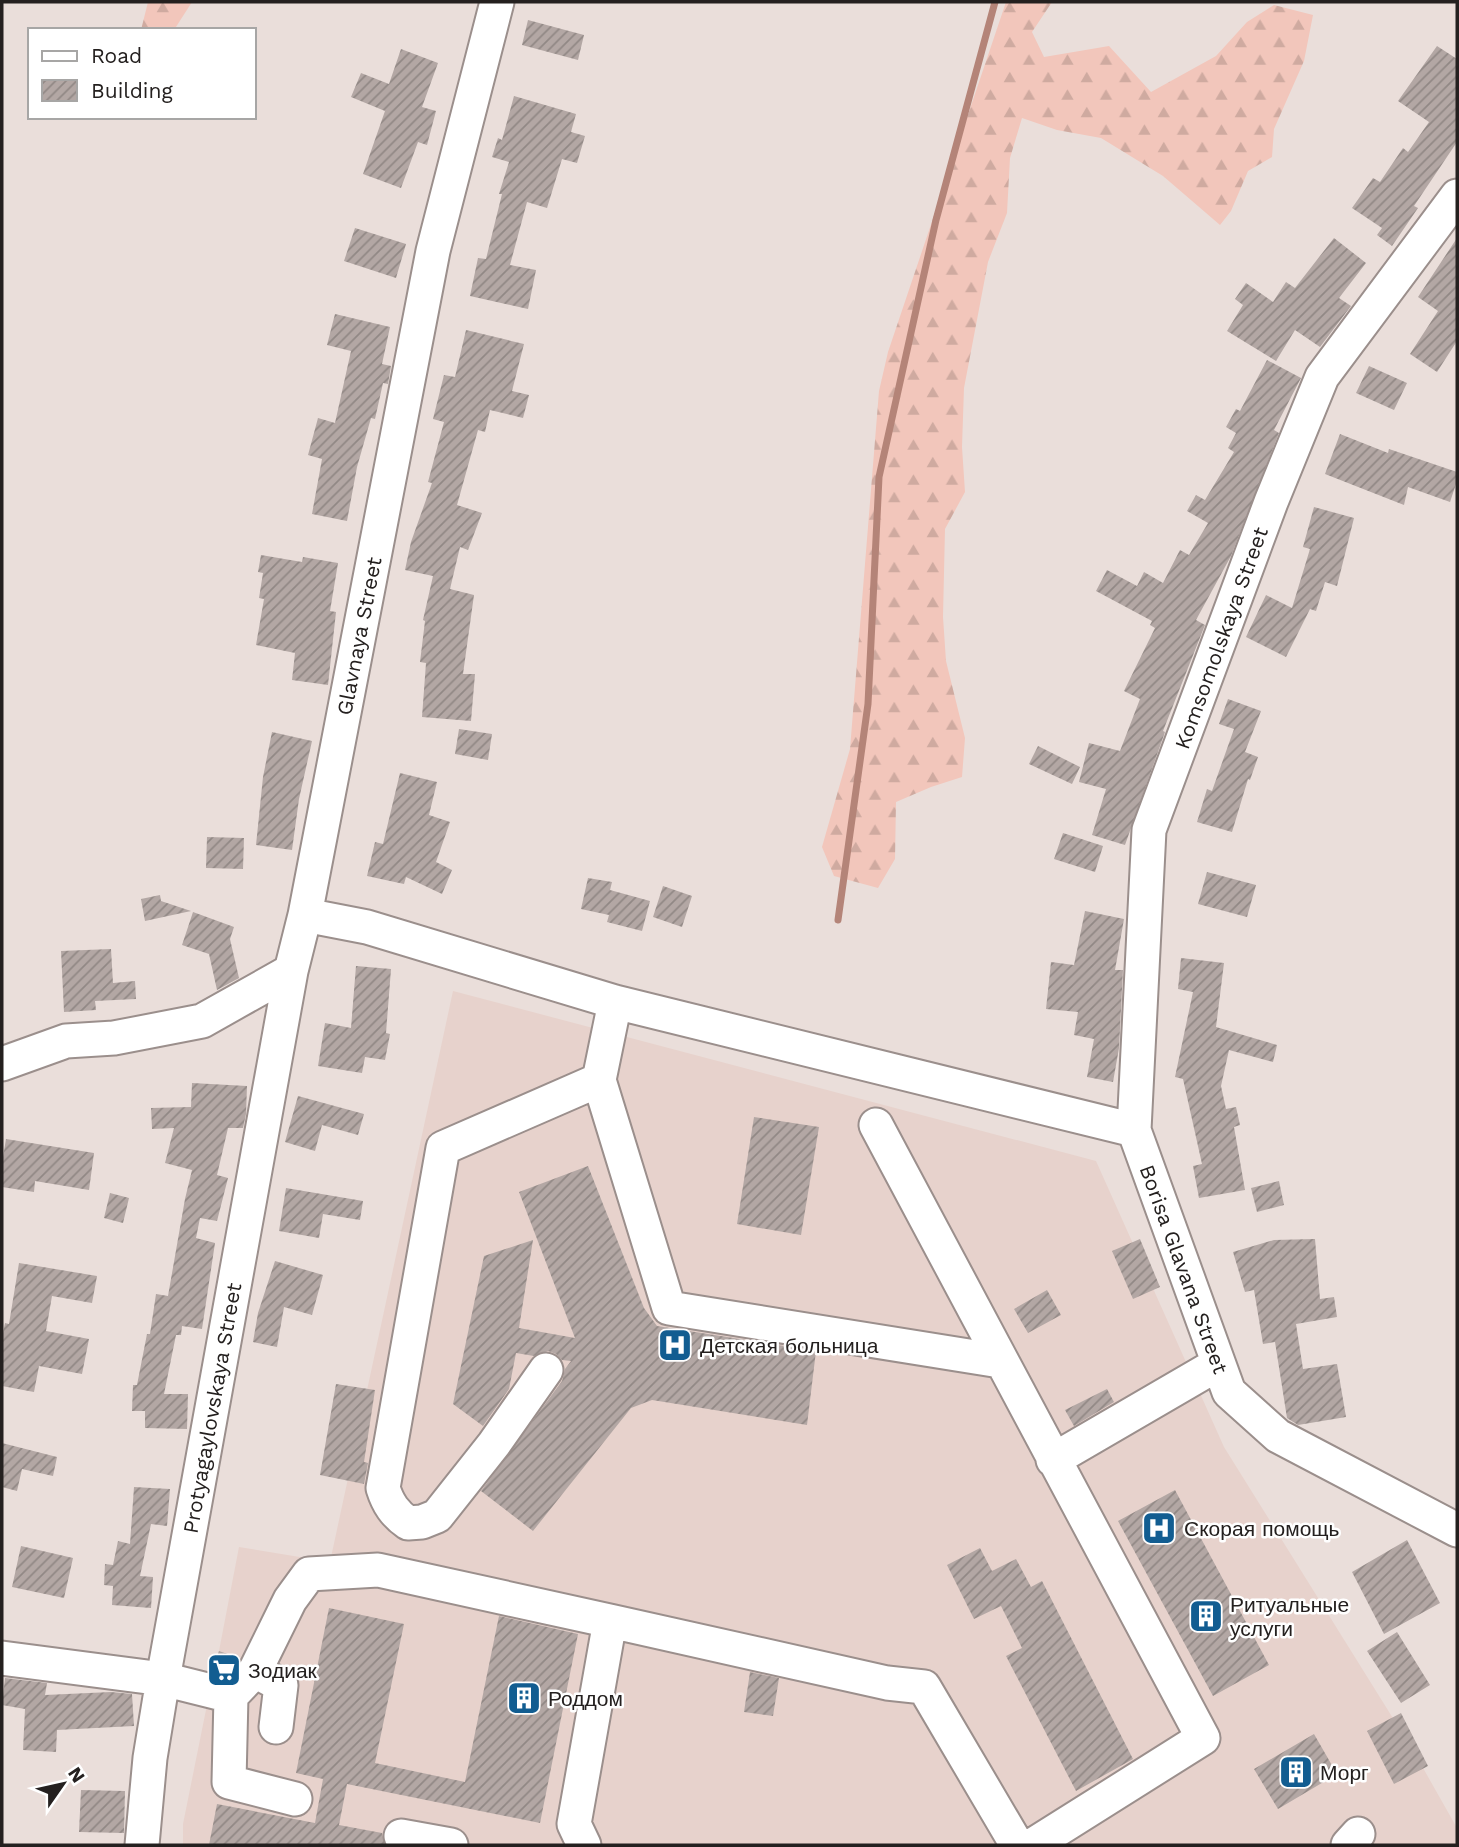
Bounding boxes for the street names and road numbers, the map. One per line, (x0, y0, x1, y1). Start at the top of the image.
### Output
street label: Komsomolskaya Street (1169, 523, 1273, 752)
street label: Glavnaya Street (331, 555, 387, 717)
street label: Borisa Glavana Street (1135, 1161, 1234, 1377)
street label: Protyagaylovskaya Street (178, 1281, 246, 1535)

